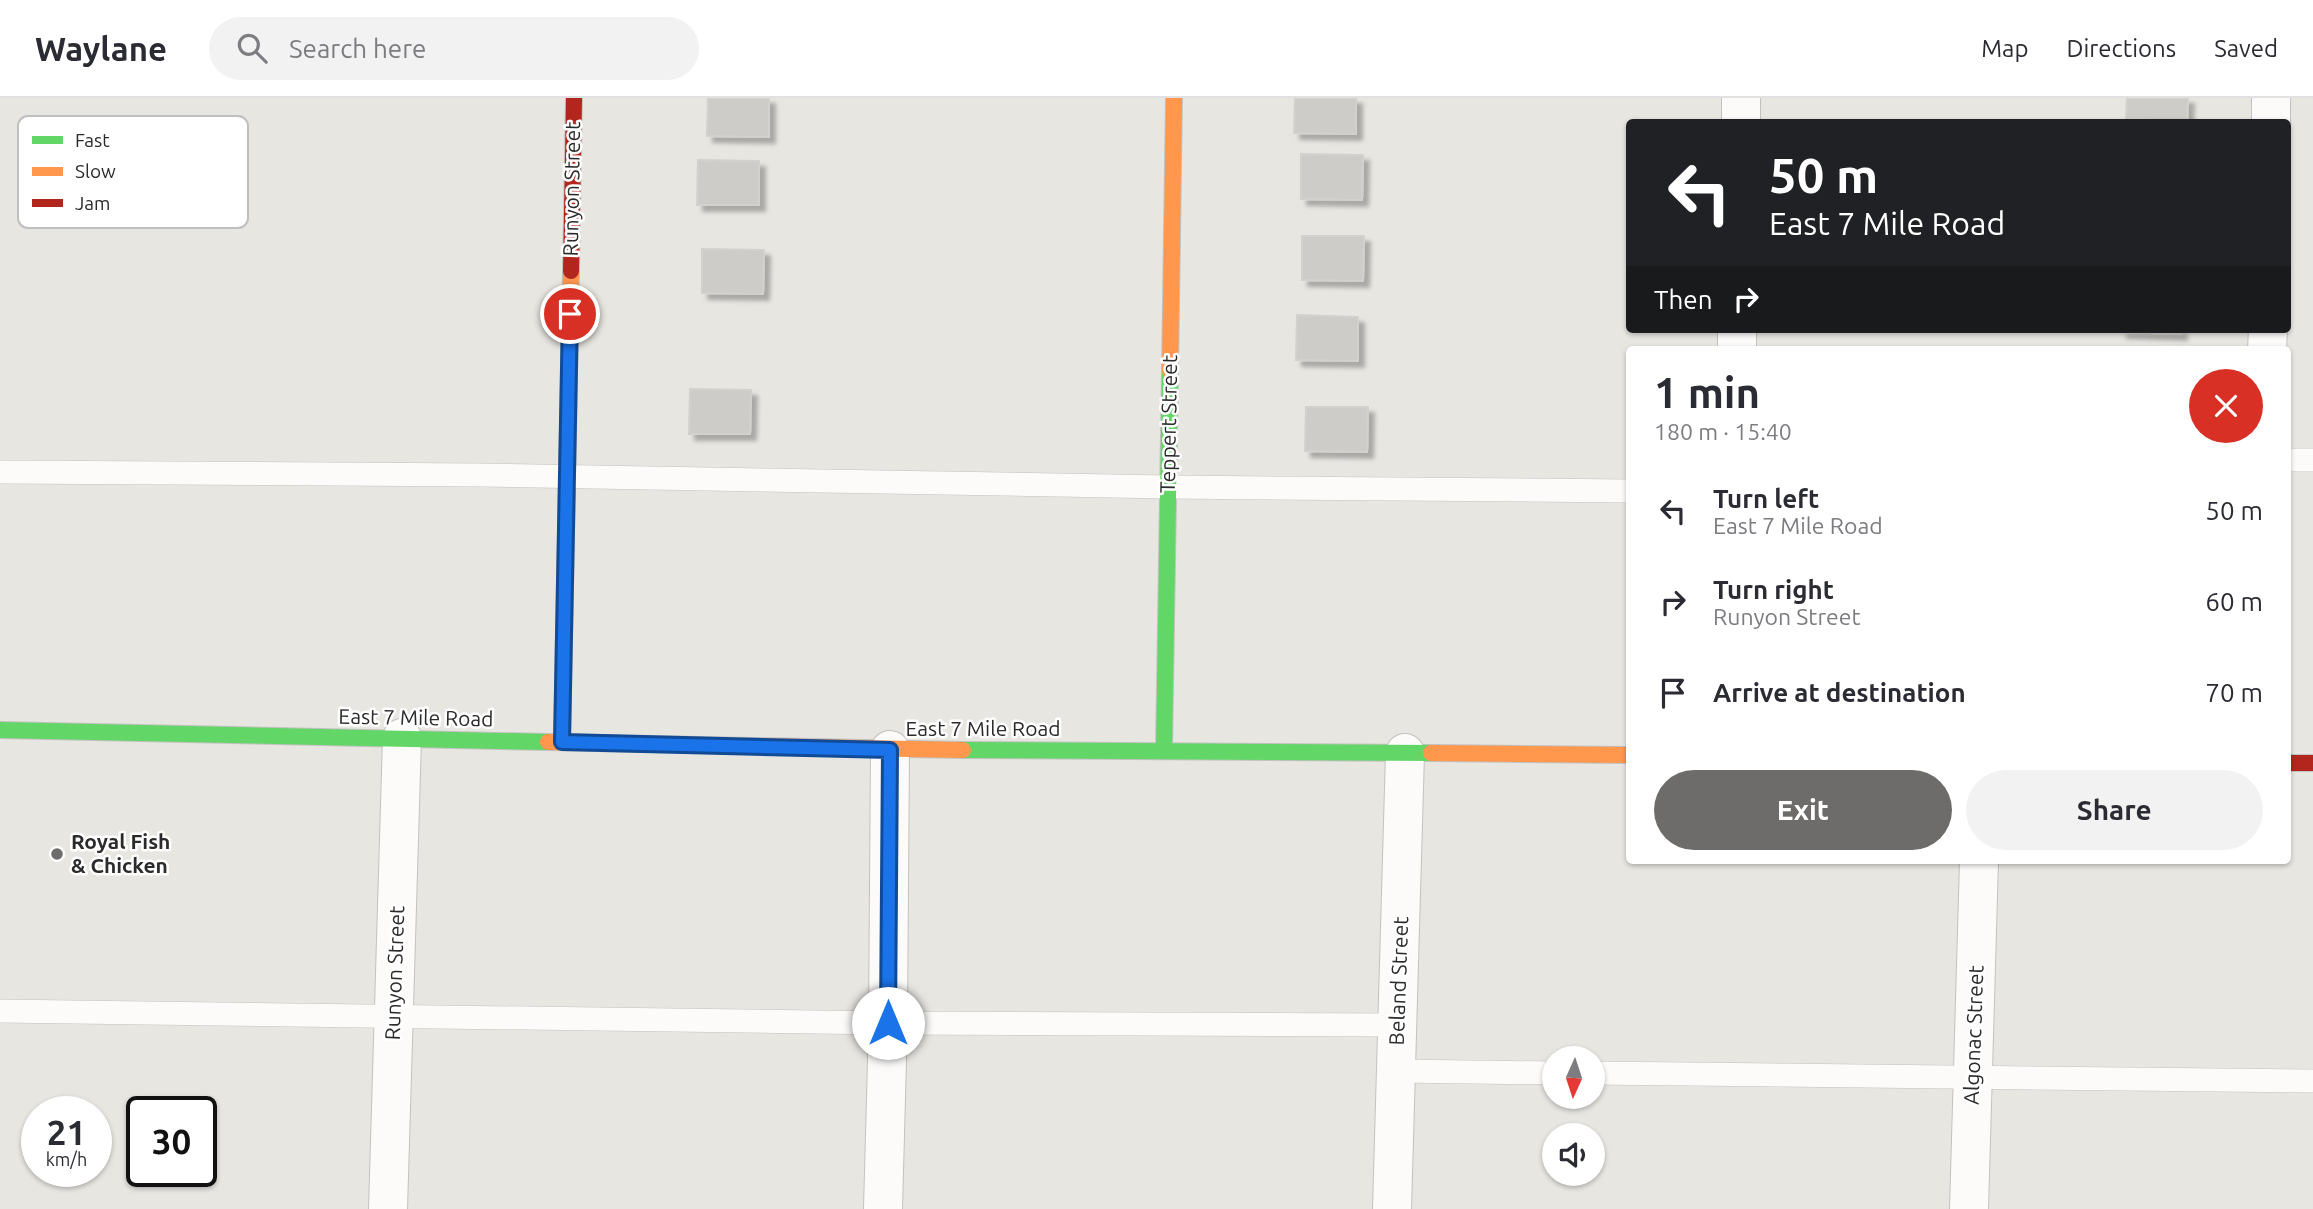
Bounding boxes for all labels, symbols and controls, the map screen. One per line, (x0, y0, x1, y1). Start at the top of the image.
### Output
search box (209, 17, 699, 80)
icon: search (233, 29, 271, 67)
text: Waylane (35, 30, 167, 67)
text: Search here (289, 34, 426, 63)
text: Map (1981, 35, 2028, 62)
text: Directions (2066, 35, 2176, 62)
text: Saved (2214, 35, 2278, 62)
legend (18, 116, 248, 228)
street label: Runyon Street (558, 121, 584, 257)
text: Fast (75, 129, 110, 151)
icon: left (1654, 147, 1745, 238)
text: 50 m (1769, 147, 1878, 202)
text: Slow (75, 160, 116, 182)
text: Jam (75, 192, 111, 214)
text: East 7 Mile Road (1769, 205, 2005, 241)
icon: right (1727, 280, 1765, 318)
pin (540, 284, 600, 344)
text: Then (1654, 285, 1713, 314)
icon: arrive (551, 295, 589, 333)
street label: Teppert Street (1155, 355, 1181, 493)
text: 1 min (1654, 369, 1760, 416)
button: close (2189, 369, 2263, 443)
text: 180 m · 15:40 (1654, 419, 1792, 444)
text: Turn left (1713, 484, 1819, 513)
icon: left (1654, 492, 1692, 530)
text: 50 m (2205, 496, 2263, 525)
text: East 7 Mile Road (1713, 513, 1883, 538)
text: Turn right (1713, 575, 1834, 604)
icon: right (1654, 583, 1692, 621)
text: 60 m (2205, 587, 2263, 616)
text: Runyon Street (1713, 604, 1861, 629)
icon: arrive (1654, 674, 1692, 712)
text: Arrive at destination (1713, 678, 1966, 707)
text: 70 m (2205, 678, 2263, 707)
street label: East 7 Mile Road (338, 704, 494, 730)
street label: East 7 Mile Road (905, 716, 1061, 740)
button: Exit (1654, 770, 1952, 850)
button: Share (1966, 770, 2263, 850)
place label: Royal Fish & Chicken (71, 829, 170, 877)
marker: Royal Fish & Chicken (49, 846, 65, 862)
street label: Runyon Street (380, 905, 408, 1041)
street label: Beland Street (1384, 916, 1412, 1046)
street label: Algonac Street (1959, 965, 1987, 1105)
position arrow (851, 986, 925, 1060)
north arrow (1542, 1046, 1605, 1110)
map controls (1542, 1046, 1605, 1186)
speed limit sign: 30 (126, 1096, 217, 1187)
text: 21 (47, 1112, 86, 1152)
button: sound (1542, 1123, 1605, 1186)
text: km/h (46, 1149, 87, 1169)

